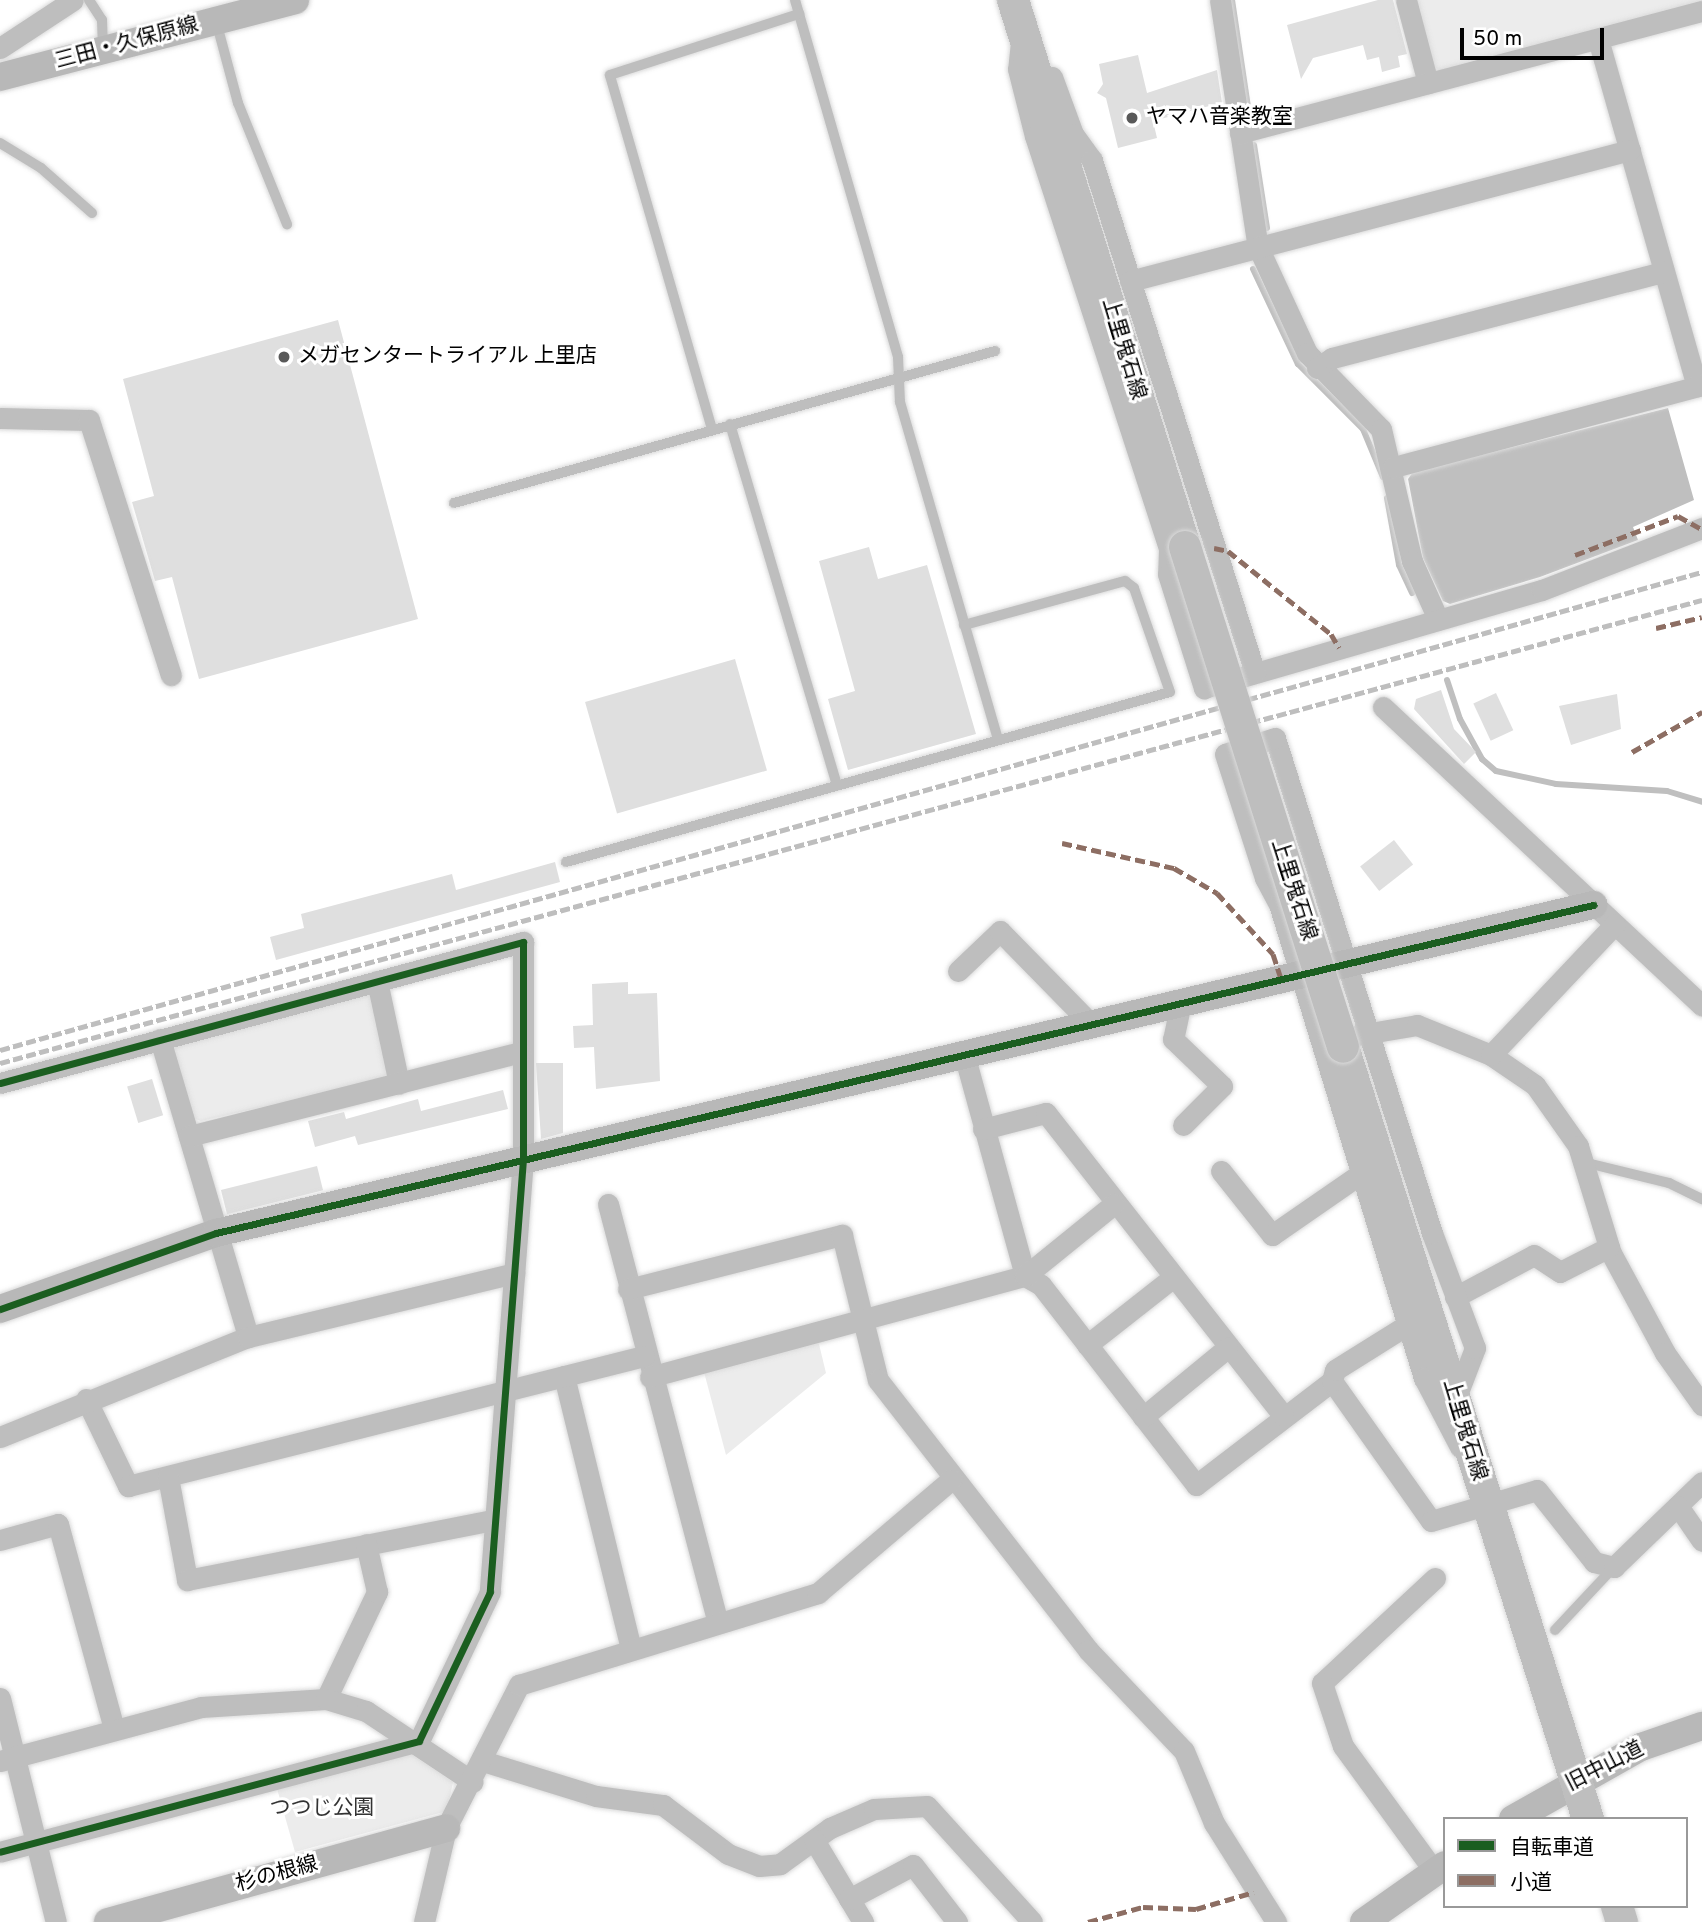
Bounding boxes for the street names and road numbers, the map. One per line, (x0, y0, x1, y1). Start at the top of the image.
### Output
street label: 三田・久保原線 (53, 13, 201, 75)
street label: 上里鬼石線 (1096, 295, 1150, 403)
street label: 上里鬼石線 (1265, 836, 1321, 944)
street label: 上里鬼石線 (1437, 1376, 1491, 1484)
street label: 旧中山道 (1562, 1737, 1648, 1797)
street label: 杉の根線 (233, 1852, 321, 1898)

